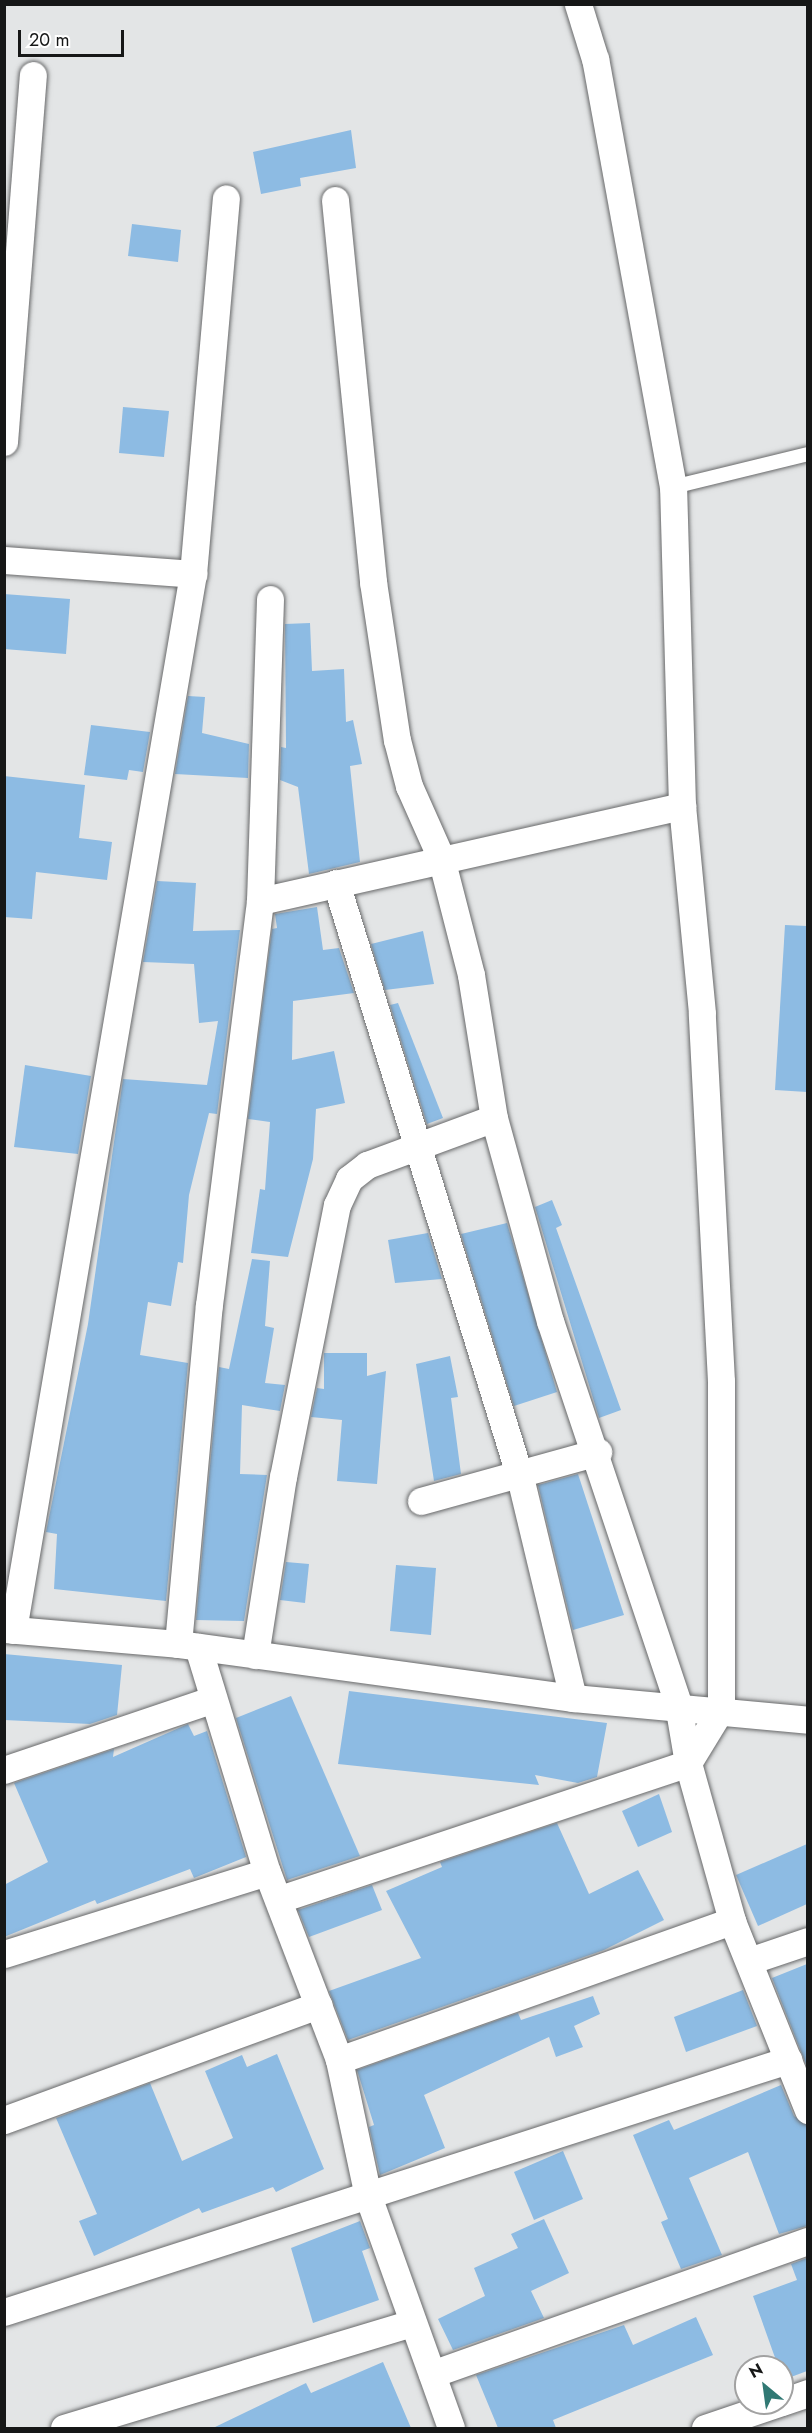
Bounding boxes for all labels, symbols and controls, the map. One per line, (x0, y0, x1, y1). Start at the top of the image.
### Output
scale bar (21, 18, 128, 56)
text: 20 m (29, 27, 69, 53)
north arrow (734, 2355, 794, 2415)
text: N (745, 2357, 767, 2384)

